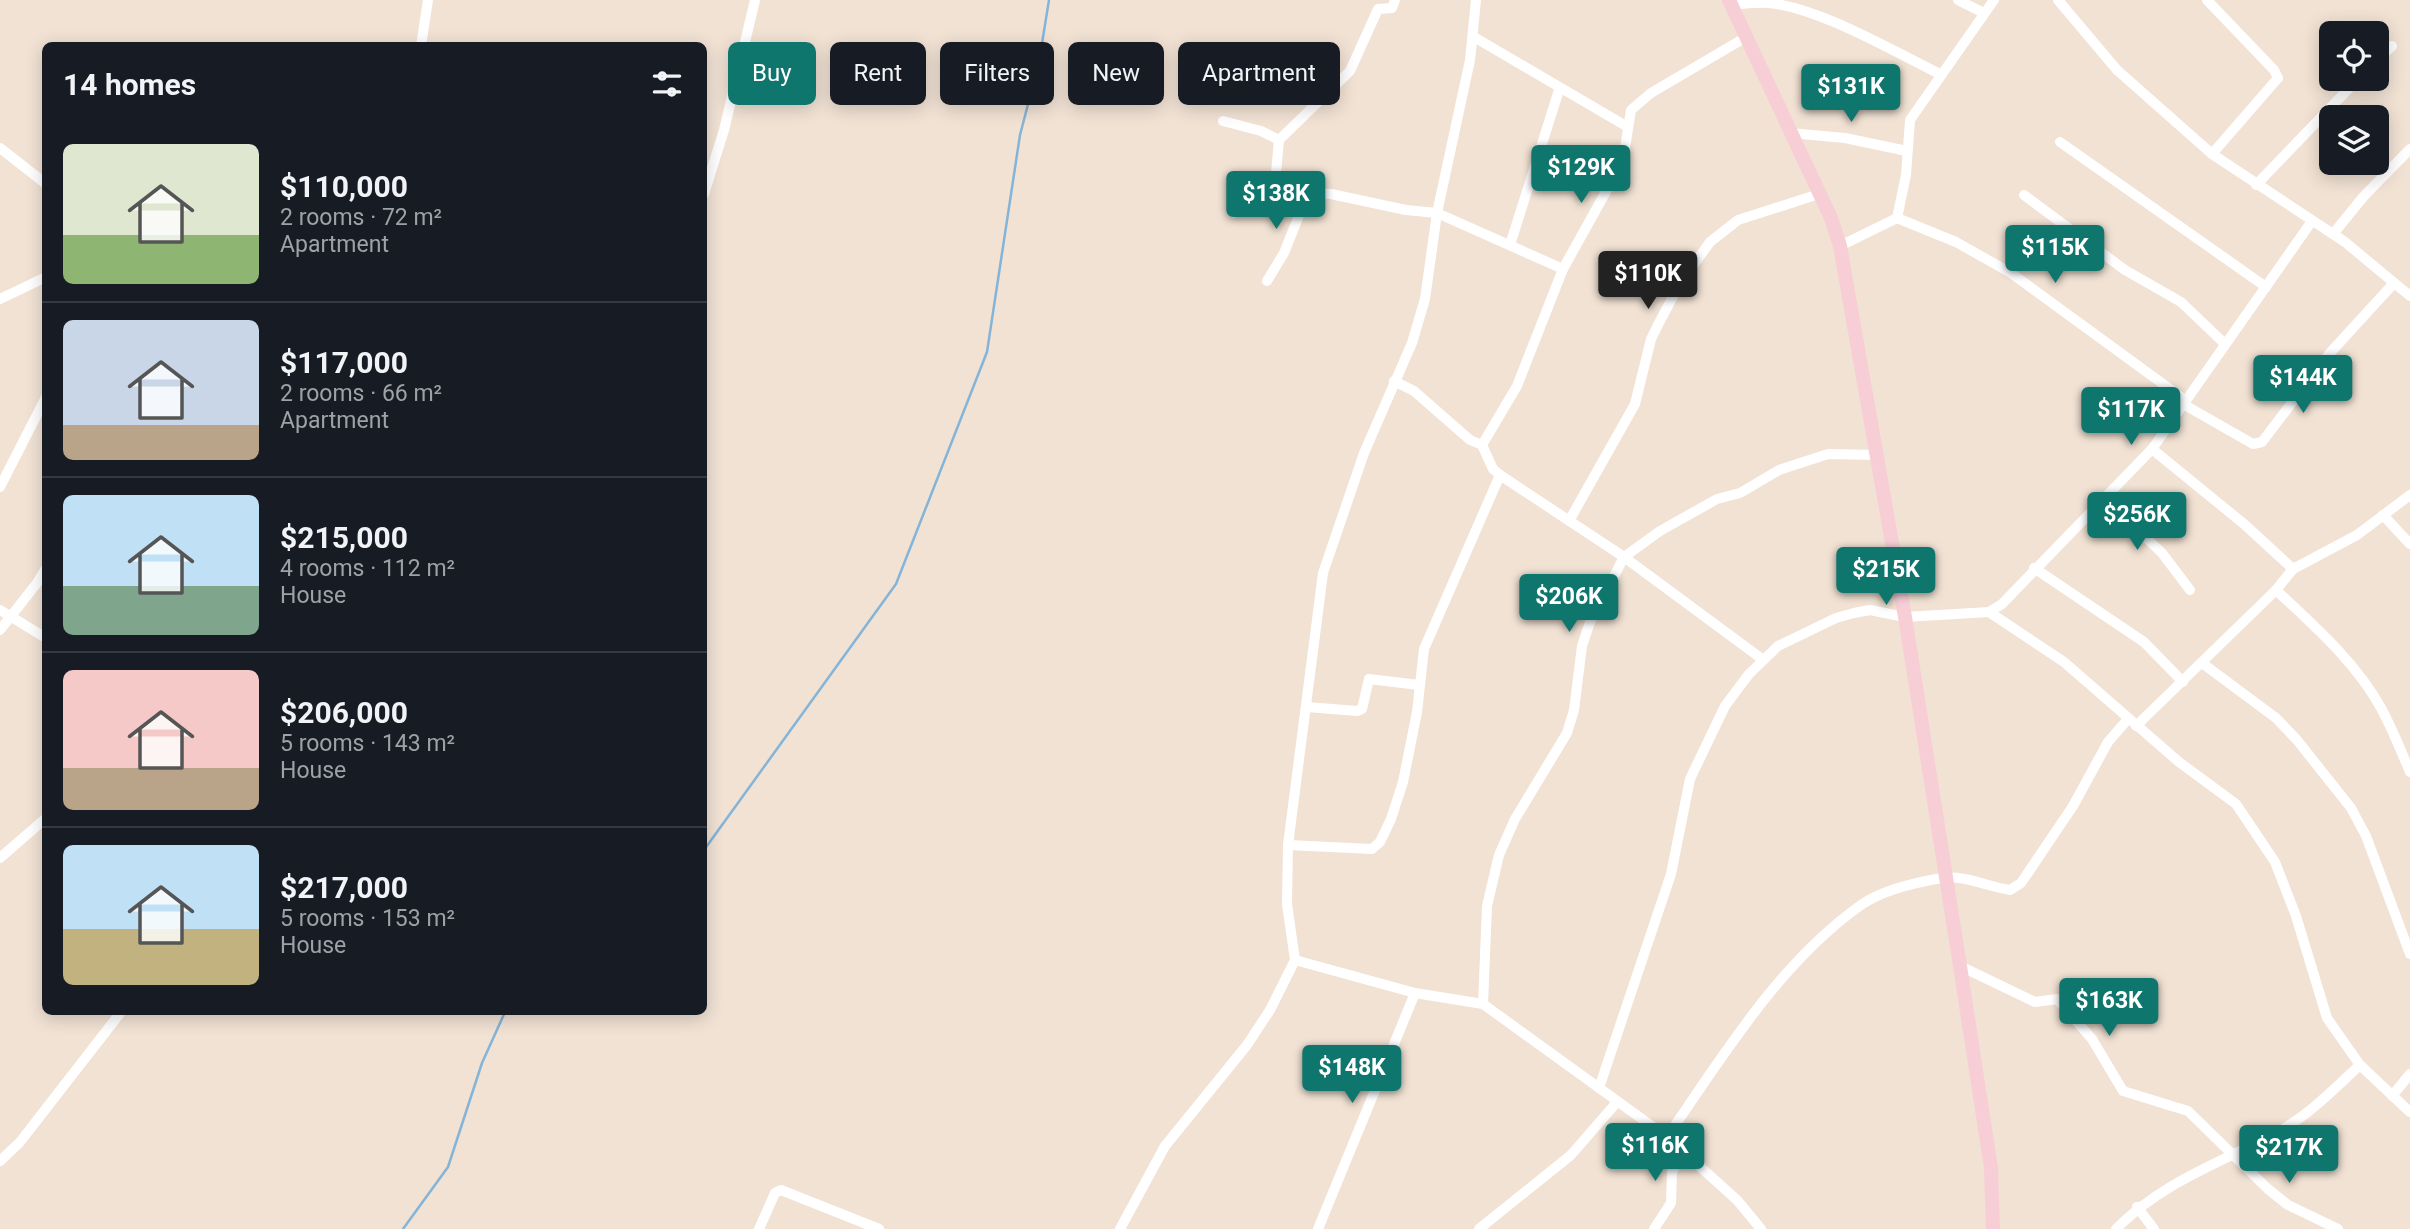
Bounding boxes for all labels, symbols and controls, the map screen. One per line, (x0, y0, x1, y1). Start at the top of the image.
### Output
map controls (2319, 21, 2389, 175)
button: locate (2319, 21, 2389, 91)
chip: Buy (728, 42, 816, 105)
chip: Rent (830, 42, 926, 105)
chip: Filters (940, 42, 1054, 105)
chip: New (1068, 42, 1164, 105)
chip: Apartment (1178, 42, 1340, 105)
pin: $131K (1802, 64, 1900, 124)
icon: filters (648, 65, 686, 103)
text: 14 homes (63, 67, 196, 102)
text: $131K (1817, 73, 1885, 100)
button: layers (2319, 105, 2389, 175)
pin: $129K (1532, 146, 1630, 205)
text: $129K (1547, 154, 1615, 181)
text: $110,000 (280, 169, 408, 204)
icon: home (119, 172, 203, 256)
pin: $138K (1227, 172, 1325, 231)
text: $138K (1242, 180, 1310, 207)
text: 2 rooms · 72 m² (280, 204, 442, 231)
pin: $115K (2006, 226, 2104, 285)
text: Apartment (280, 231, 389, 258)
text: $115K (2021, 234, 2089, 261)
pin: $110K (1599, 252, 1697, 311)
text: $110K (1614, 260, 1682, 287)
text: $117,000 (280, 345, 408, 380)
icon: home (119, 348, 203, 432)
pin: $144K (2254, 356, 2352, 415)
text: $144K (2269, 364, 2337, 391)
text: 2 rooms · 66 m² (280, 380, 442, 407)
pin: $117K (2082, 388, 2180, 447)
text: $117K (2097, 396, 2165, 423)
text: Apartment (280, 407, 389, 434)
pin: $256K (2088, 492, 2186, 552)
text: $256K (2103, 501, 2171, 528)
text: $215,000 (280, 520, 408, 555)
icon: home (119, 523, 203, 607)
pin: $215K (1837, 548, 1935, 607)
text: 4 rooms · 112 m² (280, 555, 455, 582)
text: $215K (1852, 556, 1920, 583)
pin: $206K (1520, 574, 1618, 634)
text: House (280, 582, 346, 609)
text: $206K (1535, 583, 1603, 610)
text: $206,000 (280, 695, 408, 730)
icon: home (119, 698, 203, 782)
text: 5 rooms · 143 m² (280, 730, 455, 757)
text: House (280, 757, 346, 784)
text: $217,000 (280, 870, 408, 905)
icon: home (119, 873, 203, 957)
text: 5 rooms · 153 m² (280, 905, 455, 932)
text: House (280, 932, 346, 959)
pin: $163K (2060, 978, 2158, 1038)
text: $163K (2075, 987, 2143, 1014)
pin: $148K (1303, 1046, 1401, 1105)
text: $148K (1318, 1054, 1386, 1081)
pin: $116K (1606, 1124, 1704, 1183)
pin: $217K (2240, 1126, 2338, 1185)
text: $116K (1621, 1132, 1689, 1159)
text: $217K (2255, 1134, 2323, 1161)

